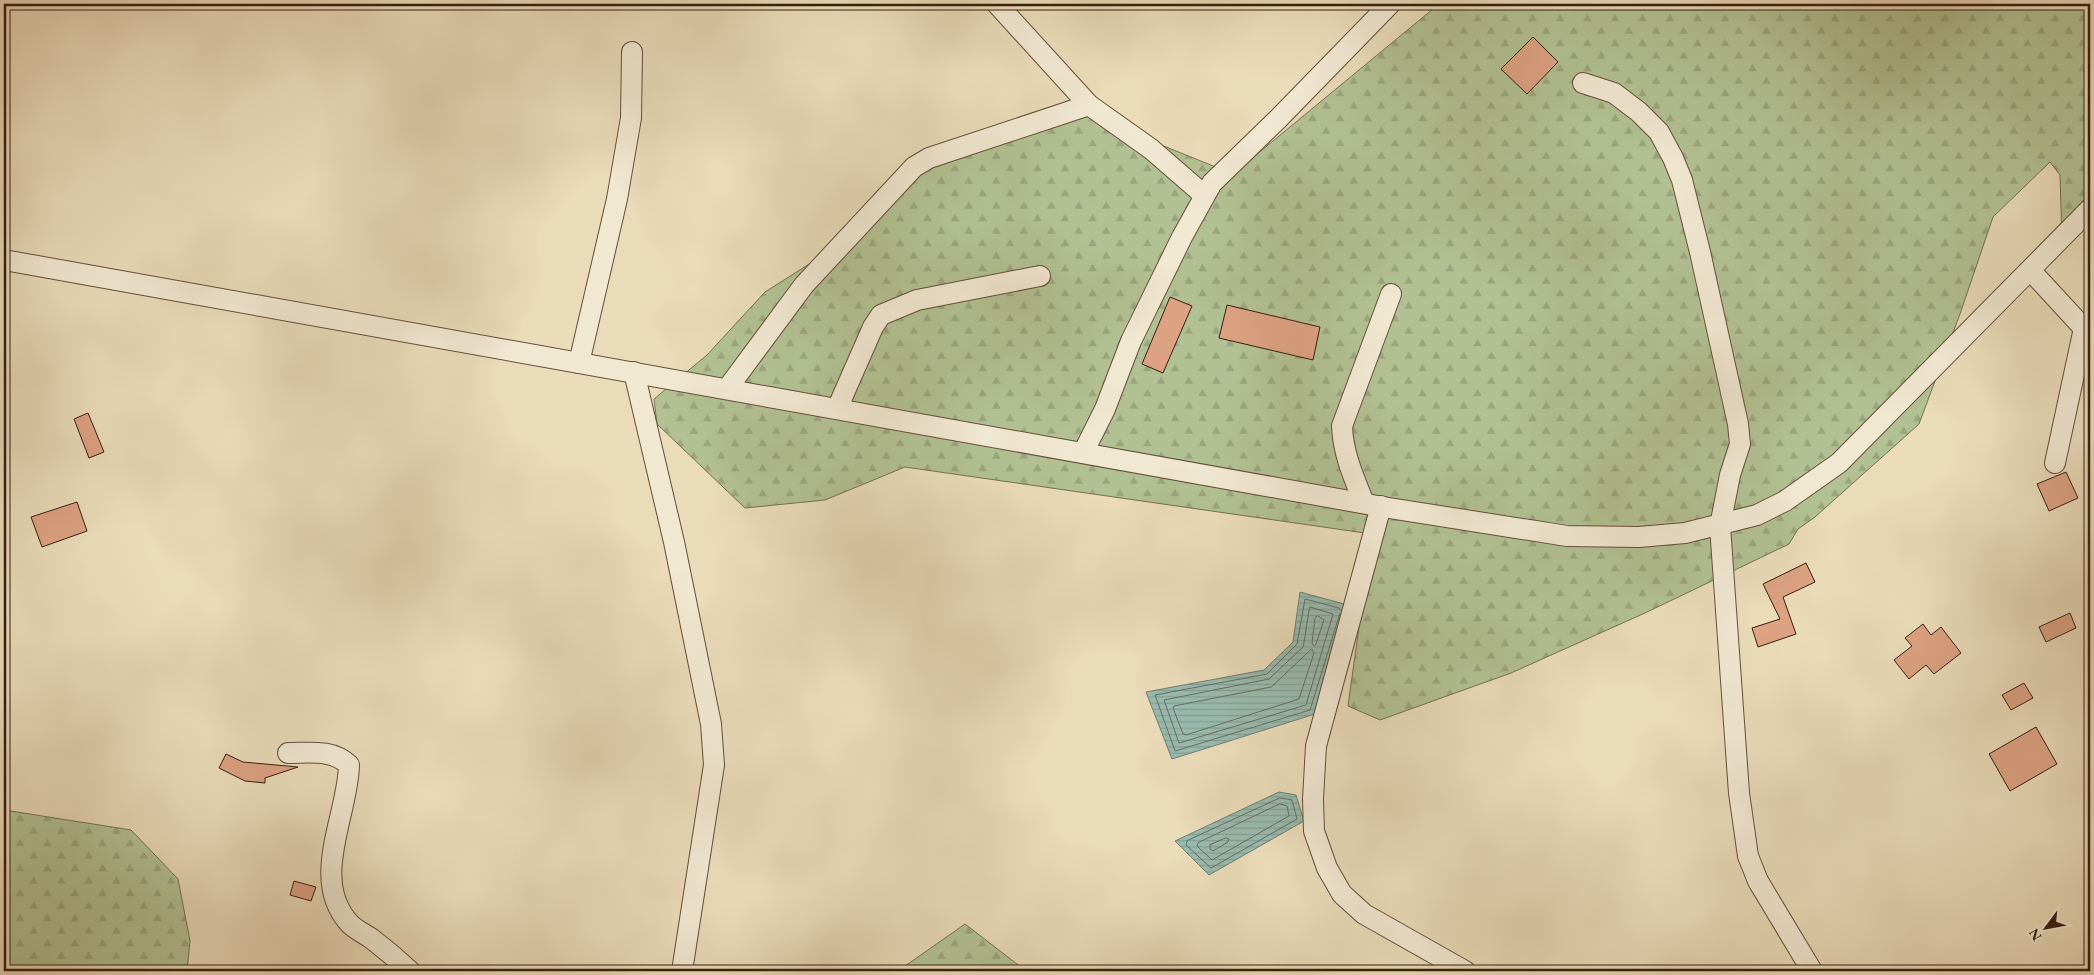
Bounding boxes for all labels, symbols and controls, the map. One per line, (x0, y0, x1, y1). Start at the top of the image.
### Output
north arrow (2022, 902, 2072, 952)
text: N (2024, 925, 2046, 944)

